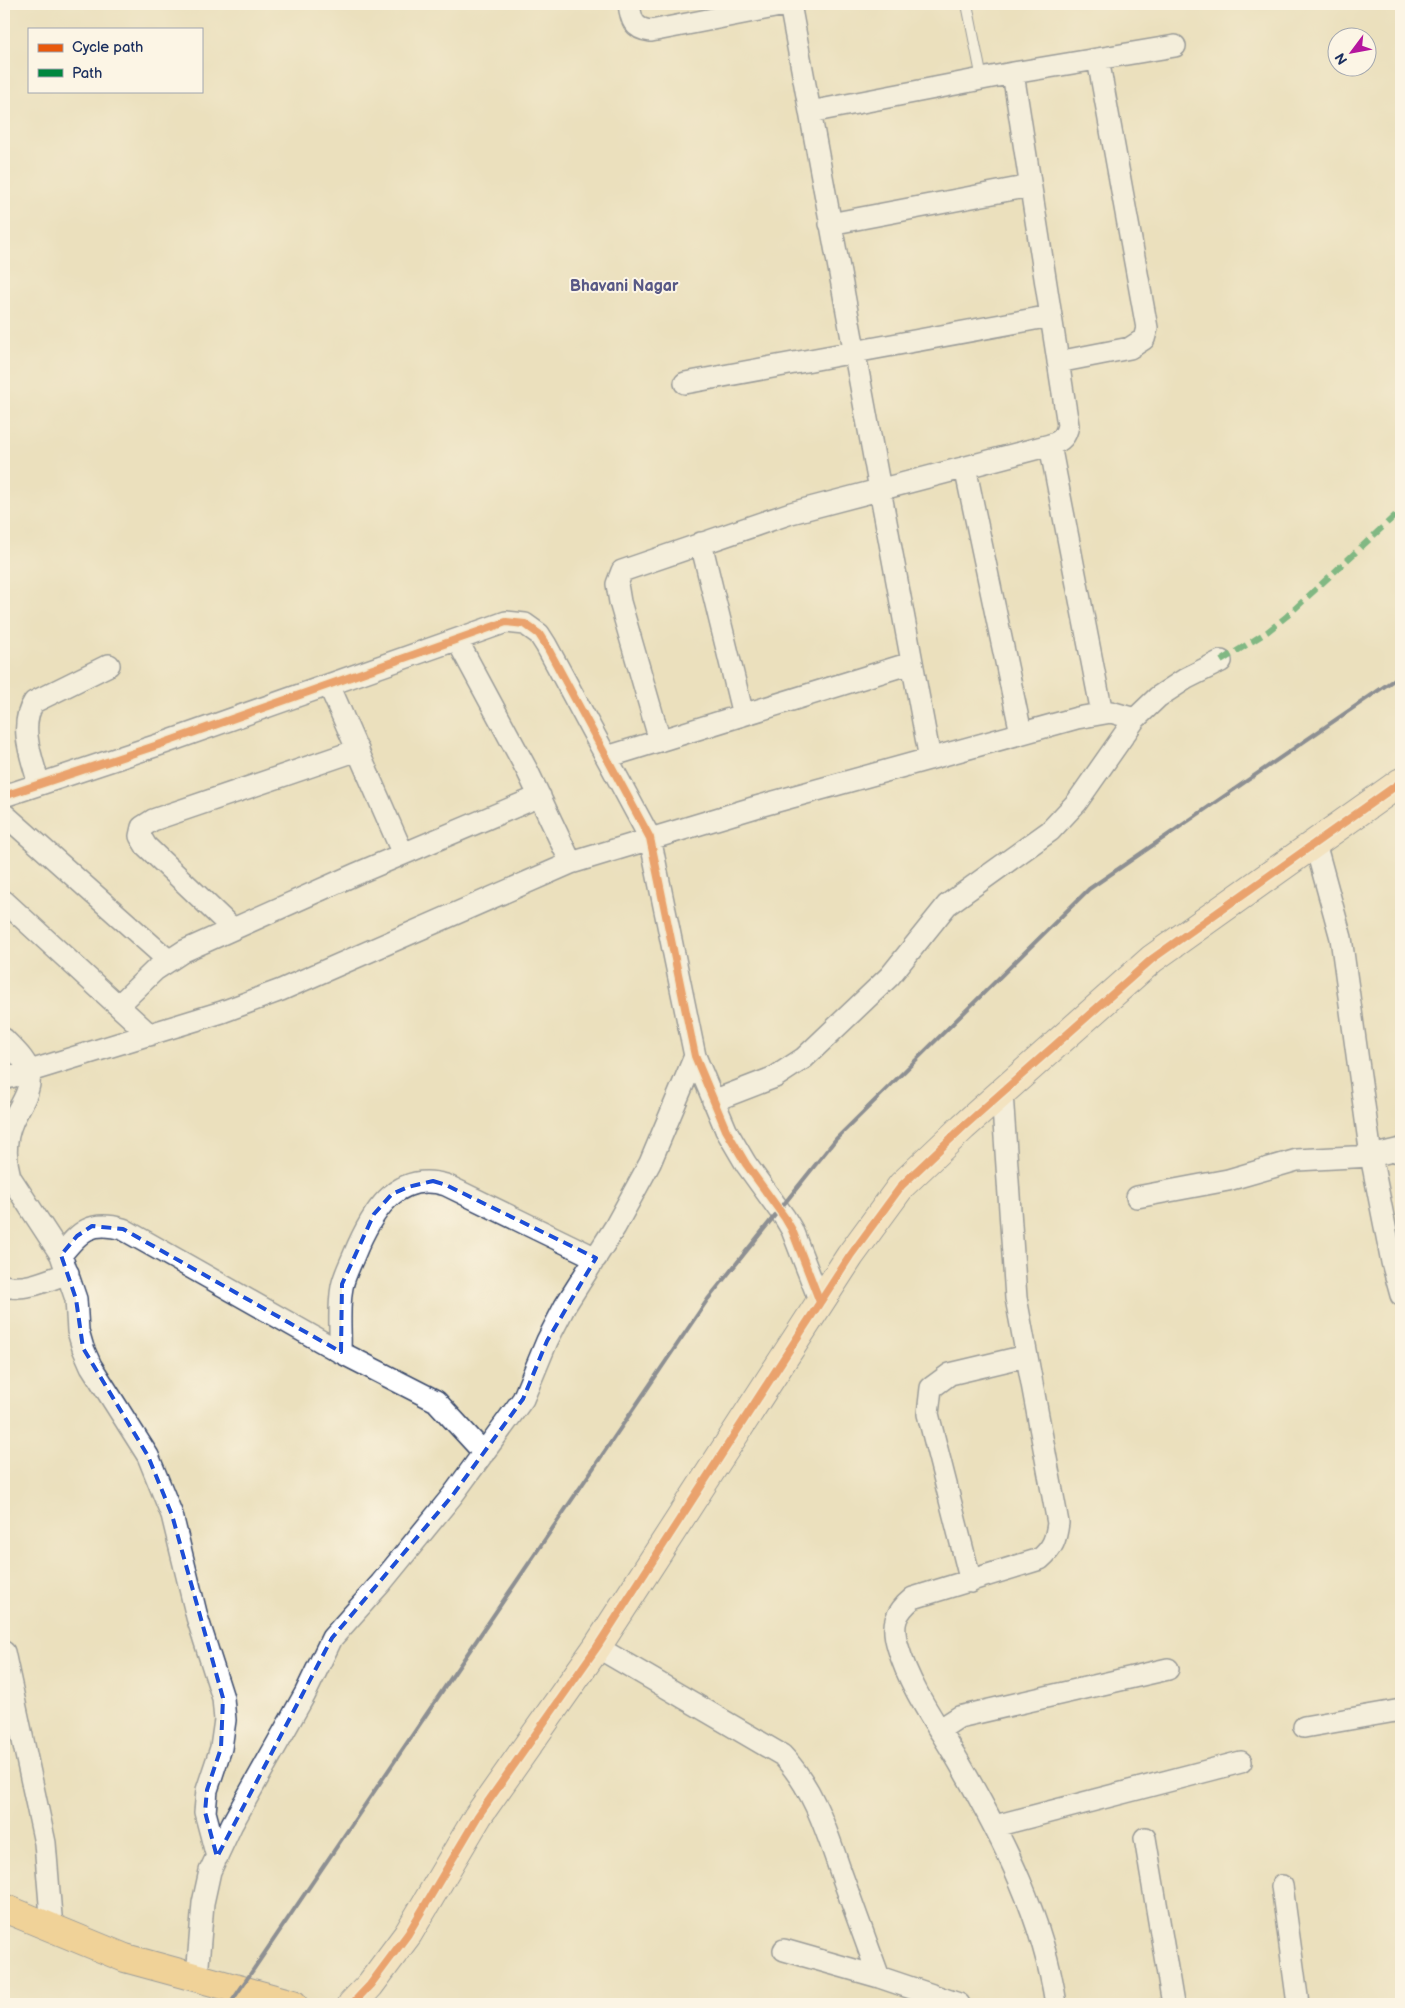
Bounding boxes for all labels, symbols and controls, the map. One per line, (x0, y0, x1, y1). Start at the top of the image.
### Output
legend (28, 28, 202, 92)
north arrow (1328, 28, 1378, 78)
text: Cycle path (72, 38, 143, 57)
text: N (1331, 50, 1351, 68)
text: Path (72, 64, 102, 83)
district label: Bhavani Nagar (570, 277, 679, 296)

